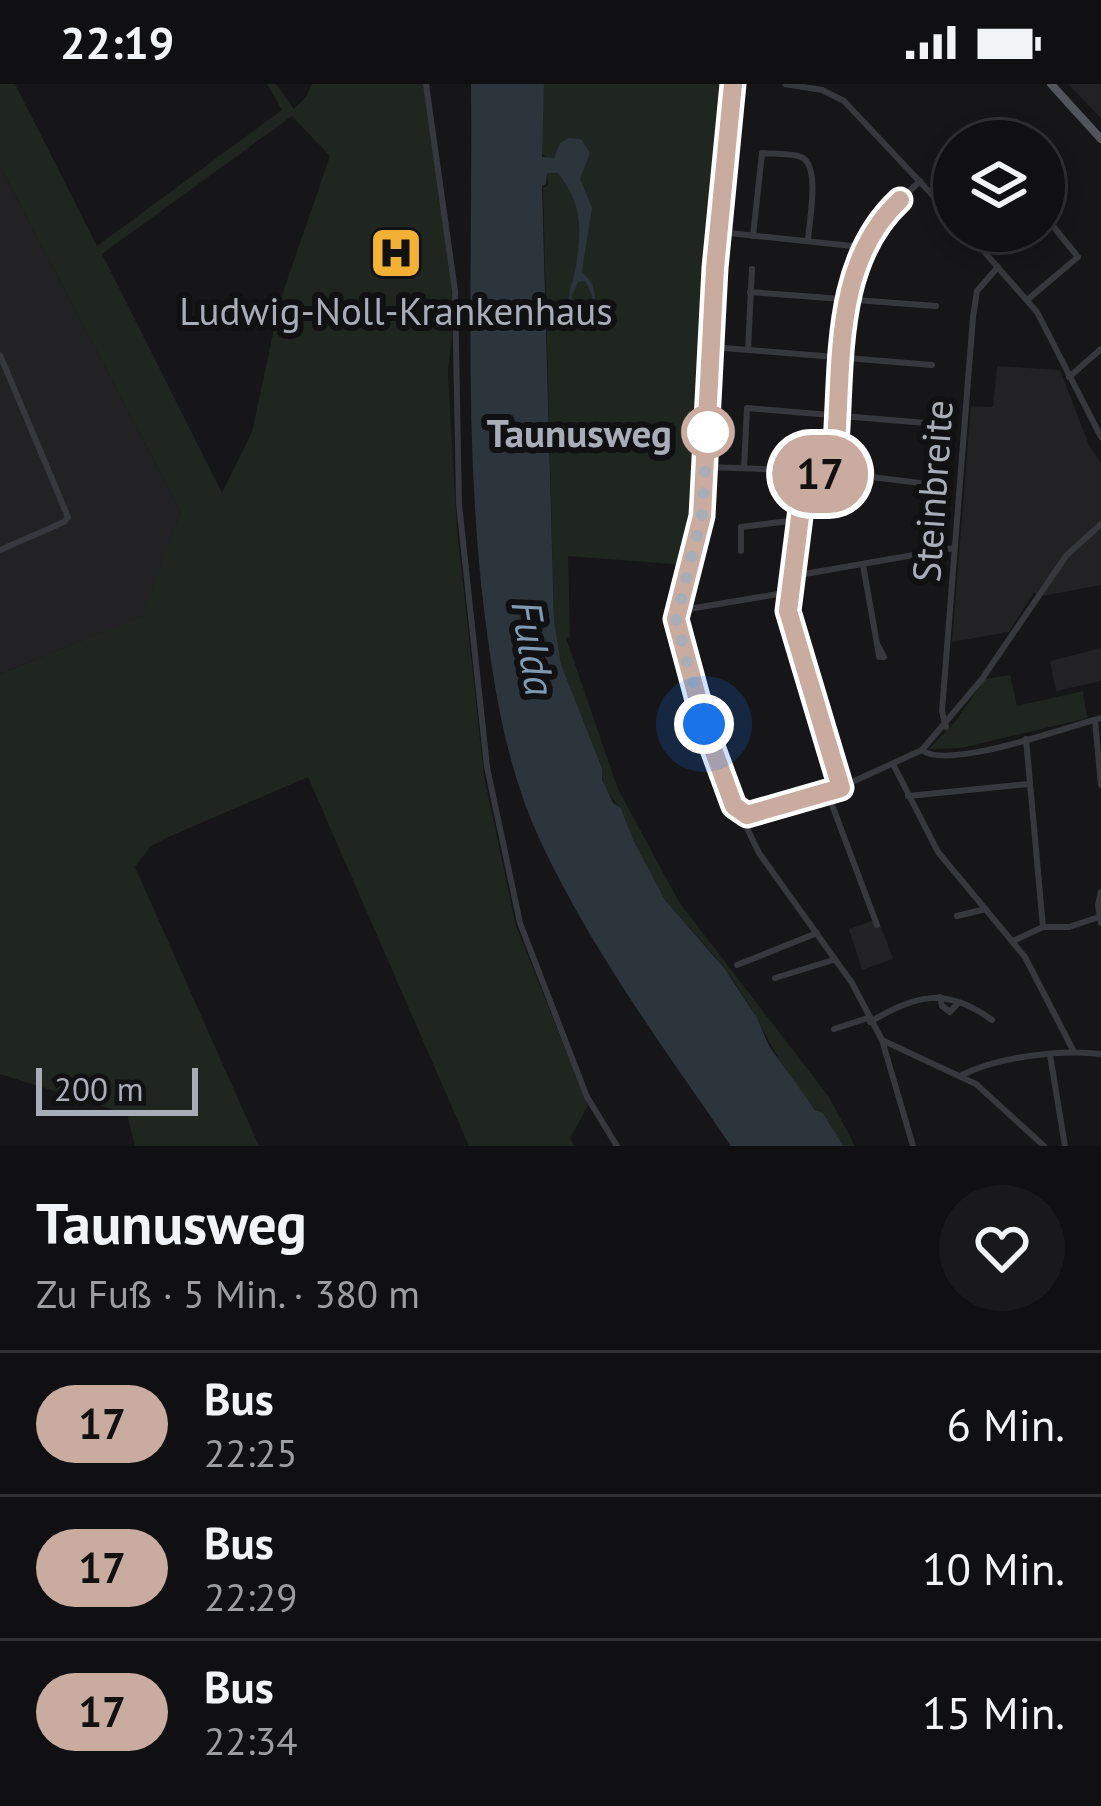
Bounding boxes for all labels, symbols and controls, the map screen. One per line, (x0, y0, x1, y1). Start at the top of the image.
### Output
text: 22:19 (60, 13, 174, 71)
map controls (933, 120, 1065, 252)
button: layers (933, 120, 1065, 252)
hospital icon: Ludwig-Noll-Krankenhaus (368, 225, 424, 281)
place label: Ludwig-Noll-Krankenhaus (179, 285, 613, 336)
street label: Steinbreite (900, 398, 964, 584)
place label: Taunusweg (487, 407, 672, 458)
marker: Taunusweg (683, 407, 733, 457)
line badge: 17 (766, 435, 874, 513)
text: 17 (796, 446, 844, 501)
water label: Fulda (499, 597, 569, 700)
your location (674, 694, 734, 754)
scale bar (36, 1062, 198, 1115)
text: 200 m (54, 1067, 144, 1110)
button: heart (939, 1185, 1065, 1311)
text: Taunusweg (36, 1186, 307, 1260)
text: Zu Fuß · 5 Min. · 380 m (36, 1268, 420, 1319)
text: Bus (204, 1369, 274, 1427)
text: 6 Min. (947, 1395, 1065, 1453)
text: 17 (78, 1396, 126, 1451)
text: 22:25 (204, 1427, 298, 1478)
text: Bus (204, 1513, 274, 1571)
text: 10 Min. (922, 1539, 1065, 1597)
text: 17 (78, 1540, 126, 1595)
text: 22:29 (204, 1571, 298, 1622)
text: Bus (204, 1657, 274, 1715)
text: 15 Min. (922, 1683, 1065, 1741)
text: 17 (78, 1684, 126, 1739)
text: 22:34 (204, 1715, 298, 1766)

